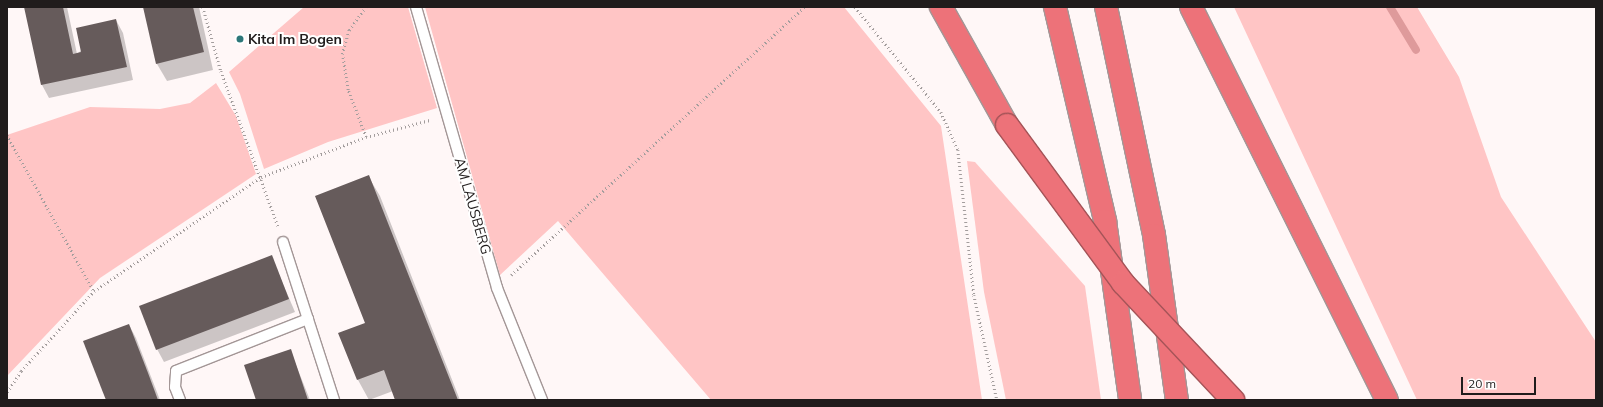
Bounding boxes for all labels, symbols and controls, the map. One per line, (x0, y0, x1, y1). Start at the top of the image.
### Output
place label: Kita Im Bogen (248, 31, 342, 47)
marker: Kita Im Bogen (235, 34, 245, 44)
street label: AM LAUSBERG (451, 156, 495, 256)
scale bar (1463, 369, 1538, 395)
text: 20 m (1468, 376, 1496, 391)

